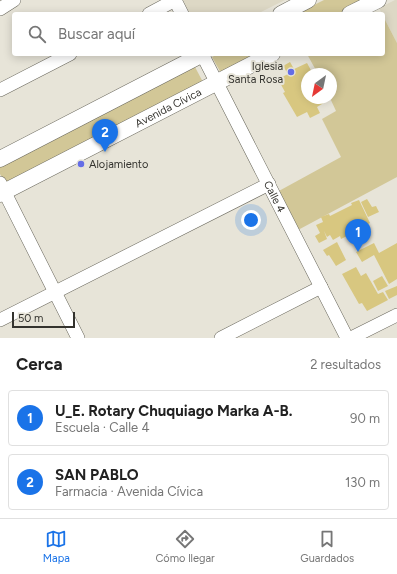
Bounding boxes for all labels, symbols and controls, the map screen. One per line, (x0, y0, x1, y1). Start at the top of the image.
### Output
search box (12, 12, 385, 56)
icon: search (26, 23, 48, 45)
text: Buscar aquí (58, 25, 135, 43)
place label: Iglesia Santa Rosa (228, 60, 283, 86)
marker: Iglesia Santa Rosa (286, 67, 296, 77)
north arrow (301, 68, 337, 104)
street label: Avenida Cívica (133, 86, 204, 130)
pin: 2 (92, 119, 118, 152)
place label: Alojamiento (89, 158, 148, 171)
marker: Alojamiento (76, 159, 86, 169)
street label: Calle 4 (261, 179, 288, 215)
your location (241, 210, 261, 230)
pin: 1 (345, 219, 371, 252)
scale bar (12, 310, 75, 329)
text: 50 m (18, 312, 43, 325)
text: Cerca (16, 354, 63, 374)
text: 2 resultados (310, 357, 381, 372)
text: U_E. Rotary Chuquiago Marka A-B. (55, 402, 292, 420)
text: 1 (27, 411, 33, 426)
text: 90 m (350, 411, 380, 426)
text: Escuela · Calle 4 (55, 420, 149, 435)
text: SAN PABLO (55, 466, 139, 484)
text: 2 (26, 475, 34, 490)
text: 130 m (345, 475, 380, 490)
text: Farmacia · Avenida Cívica (55, 484, 203, 499)
tab: Mapa (43, 528, 70, 565)
tab: Cómo llegar (155, 528, 215, 565)
tab: Guardados (300, 528, 354, 565)

